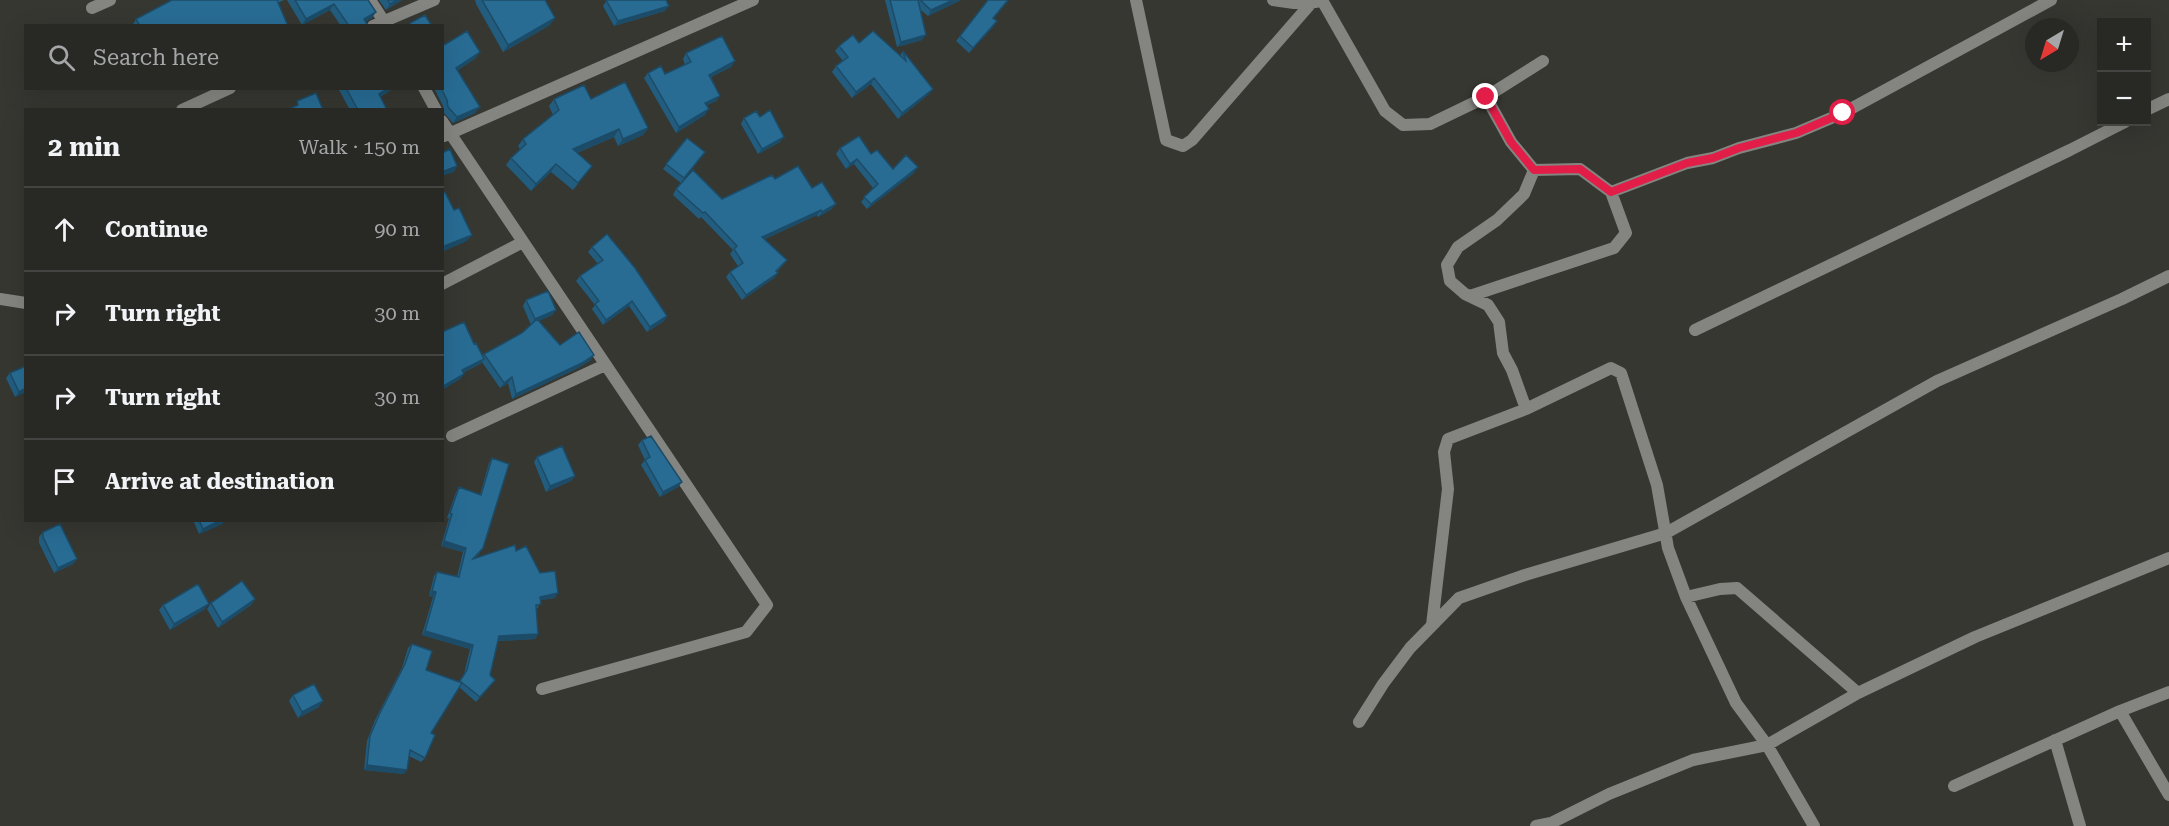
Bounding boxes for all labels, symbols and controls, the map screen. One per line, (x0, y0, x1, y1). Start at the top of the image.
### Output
north arrow (2025, 18, 2079, 72)
map controls (2097, 18, 2151, 126)
button: + (2097, 18, 2151, 72)
search box (24, 24, 444, 90)
icon: search (45, 41, 78, 74)
text: Search here (93, 45, 219, 70)
button: − (2097, 72, 2151, 126)
route end (1472, 83, 1498, 109)
route start (1829, 99, 1855, 125)
text: 2 min (48, 132, 120, 162)
text: Walk · 150 m (299, 135, 420, 159)
icon: ahead (48, 213, 81, 246)
text: Continue (105, 217, 208, 242)
text: 90 m (374, 217, 420, 241)
icon: right (48, 297, 81, 330)
text: Turn right (105, 301, 220, 326)
text: 30 m (374, 301, 420, 325)
icon: right (48, 381, 81, 414)
text: Turn right (105, 385, 220, 410)
text: 30 m (374, 385, 420, 409)
icon: arrive (48, 465, 81, 498)
text: Arrive at destination (105, 469, 334, 494)

